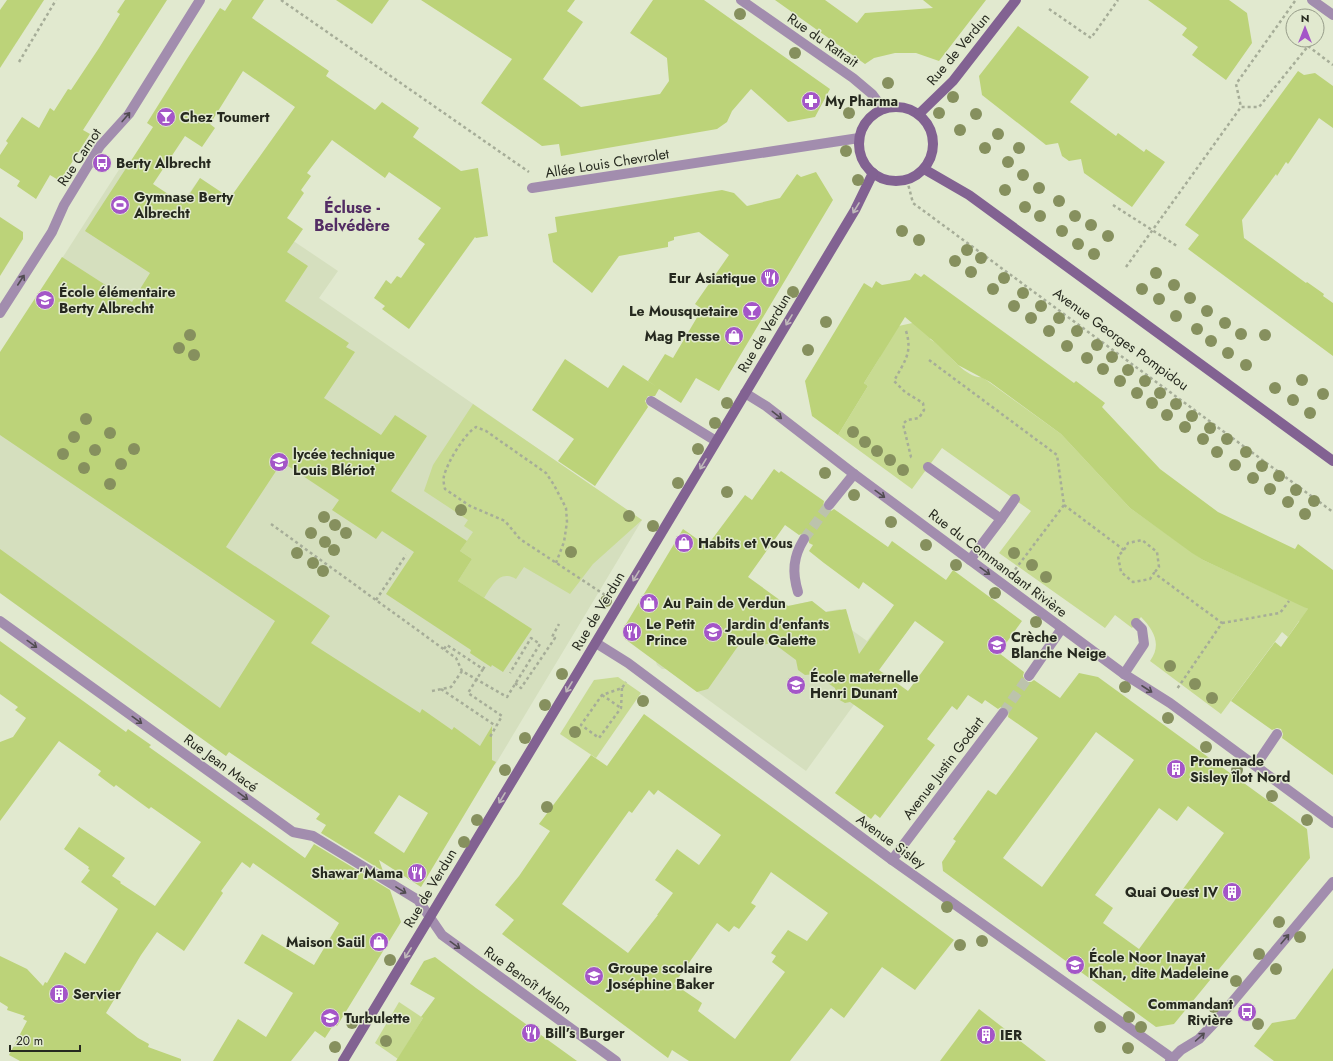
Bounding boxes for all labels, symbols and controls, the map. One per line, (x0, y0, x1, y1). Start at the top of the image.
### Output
street label: Rue du Ratrait (783, 8, 863, 72)
north arrow (1285, 8, 1325, 48)
street label: Rue de Verdun (922, 9, 994, 89)
text: N (1301, 10, 1309, 26)
pharmacy icon: My Pharma (800, 90, 822, 112)
place label: My Pharma (825, 91, 898, 111)
bar icon: Chez Toumert (155, 106, 177, 128)
place label: Chez Toumert (180, 107, 270, 127)
one-way arrow (122, 111, 130, 122)
street label: Rue Carnot (52, 123, 106, 190)
street label: Allée Louis Chevrolet (544, 143, 671, 183)
bus stop icon: Berty Albrecht (91, 152, 113, 174)
place label: Berty Albrecht (116, 153, 211, 173)
place label: Gymnase Berty Albrecht (133, 187, 234, 223)
sports icon: Gymnase Berty Albrecht (109, 194, 131, 216)
district label: Écluse - Belvédère (314, 196, 390, 237)
one-way arrow (852, 202, 860, 214)
restaurant icon: Eur Asiatique (759, 267, 781, 289)
place label: Eur Asiatique (668, 268, 756, 288)
one-way arrow (17, 275, 25, 286)
place label: École élémentaire Berty Albrecht (59, 282, 175, 318)
street label: Avenue Georges Pompidou (1049, 283, 1193, 395)
school or university icon: École élémentaire Berty Albrecht (34, 289, 56, 311)
street label: Rue de Verdun (733, 290, 795, 376)
bar icon: Le Mousquetaire (741, 300, 763, 322)
place label: Le Mousquetaire (629, 301, 738, 321)
one-way arrow (784, 314, 792, 326)
shop icon: Mag Presse (723, 325, 745, 347)
place label: Mag Presse (644, 326, 720, 346)
one-way arrow (772, 410, 783, 419)
place label: lycée technique Louis Blériot (293, 444, 395, 480)
school or university icon: lycée technique Louis Blériot (268, 451, 290, 473)
one-way arrow (698, 458, 706, 470)
one-way arrow (875, 490, 886, 498)
street label: Rue du Commandant Rivière (924, 504, 1072, 622)
shop icon: Habits et Vous (673, 532, 695, 554)
place label: Habits et Vous (698, 533, 793, 553)
one-way arrow (980, 567, 991, 575)
street label: Rue de Verdun (567, 568, 629, 654)
one-way arrow (632, 570, 640, 581)
shop icon: Au Pain de Verdun (638, 592, 660, 614)
place label: Au Pain de Verdun (662, 593, 786, 613)
place label: Le Petit Prince (646, 614, 695, 650)
place label: Jardin d'enfants Roule Galette (724, 614, 830, 650)
restaurant icon: Le Petit Prince (621, 621, 643, 643)
school or university icon: Jardin d'enfants Roule Galette (702, 621, 724, 643)
place label: Crèche Blanche Neige (1011, 627, 1106, 663)
school or university icon: Crèche Blanche Neige (986, 634, 1008, 656)
one-way arrow (26, 640, 37, 648)
place label: École maternelle Henri Dunant (810, 667, 919, 703)
school or university icon: École maternelle Henri Dunant (785, 674, 807, 696)
one-way arrow (565, 681, 573, 693)
one-way arrow (1141, 685, 1153, 693)
street label: Avenue Justin Godart (898, 712, 989, 824)
one-way arrow (131, 716, 142, 724)
street label: Rue Jean Macé (180, 729, 262, 797)
place label: Promenade Sisley îlot Nord (1190, 751, 1290, 787)
building icon: Promenade Sisley îlot Nord (1165, 758, 1187, 780)
one-way arrow (237, 792, 248, 800)
one-way arrow (497, 792, 505, 804)
street label: Avenue Sisley (852, 809, 930, 873)
street label: Rue de Verdun (399, 845, 461, 931)
restaurant icon: Shawar’Mama (406, 862, 428, 884)
place label: Shawar’Mama (311, 863, 403, 883)
building icon: Quai Ouest IV (1221, 881, 1243, 903)
place label: Quai Ouest IV (1125, 882, 1219, 902)
one-way arrow (395, 886, 407, 894)
shop icon: Maison Saül (368, 931, 390, 953)
place label: Maison Saül (286, 932, 365, 952)
one-way arrow (1281, 933, 1290, 944)
one-way arrow (450, 940, 461, 949)
street label: Rue Benoît Malon (480, 941, 576, 1019)
one-way arrow (403, 947, 411, 959)
place label: École Noor Inayat Khan, dite Madeleine (1089, 947, 1229, 983)
school or university icon: École Noor Inayat Khan, dite Madeleine (1064, 954, 1086, 976)
place label: Groupe scolaire Joséphine Baker (605, 958, 715, 994)
school or university icon: Groupe scolaire Joséphine Baker (583, 965, 605, 987)
building icon: Servier (48, 983, 70, 1005)
place label: Servier (73, 984, 121, 1004)
place label: Commandant Rivière (1148, 994, 1234, 1030)
bus stop icon: Commandant Rivière (1236, 1001, 1258, 1023)
school or university icon: Turbulette (319, 1007, 341, 1029)
place label: Turbulette (344, 1008, 410, 1028)
restaurant icon: Bill’s Burger (520, 1022, 542, 1044)
place label: Bill’s Burger (545, 1023, 625, 1043)
building icon: IER (975, 1024, 997, 1046)
place label: IER (1000, 1025, 1022, 1045)
scale bar (10, 1027, 80, 1053)
text: 20 m (16, 1032, 43, 1050)
one-way arrow (1195, 1032, 1205, 1042)

